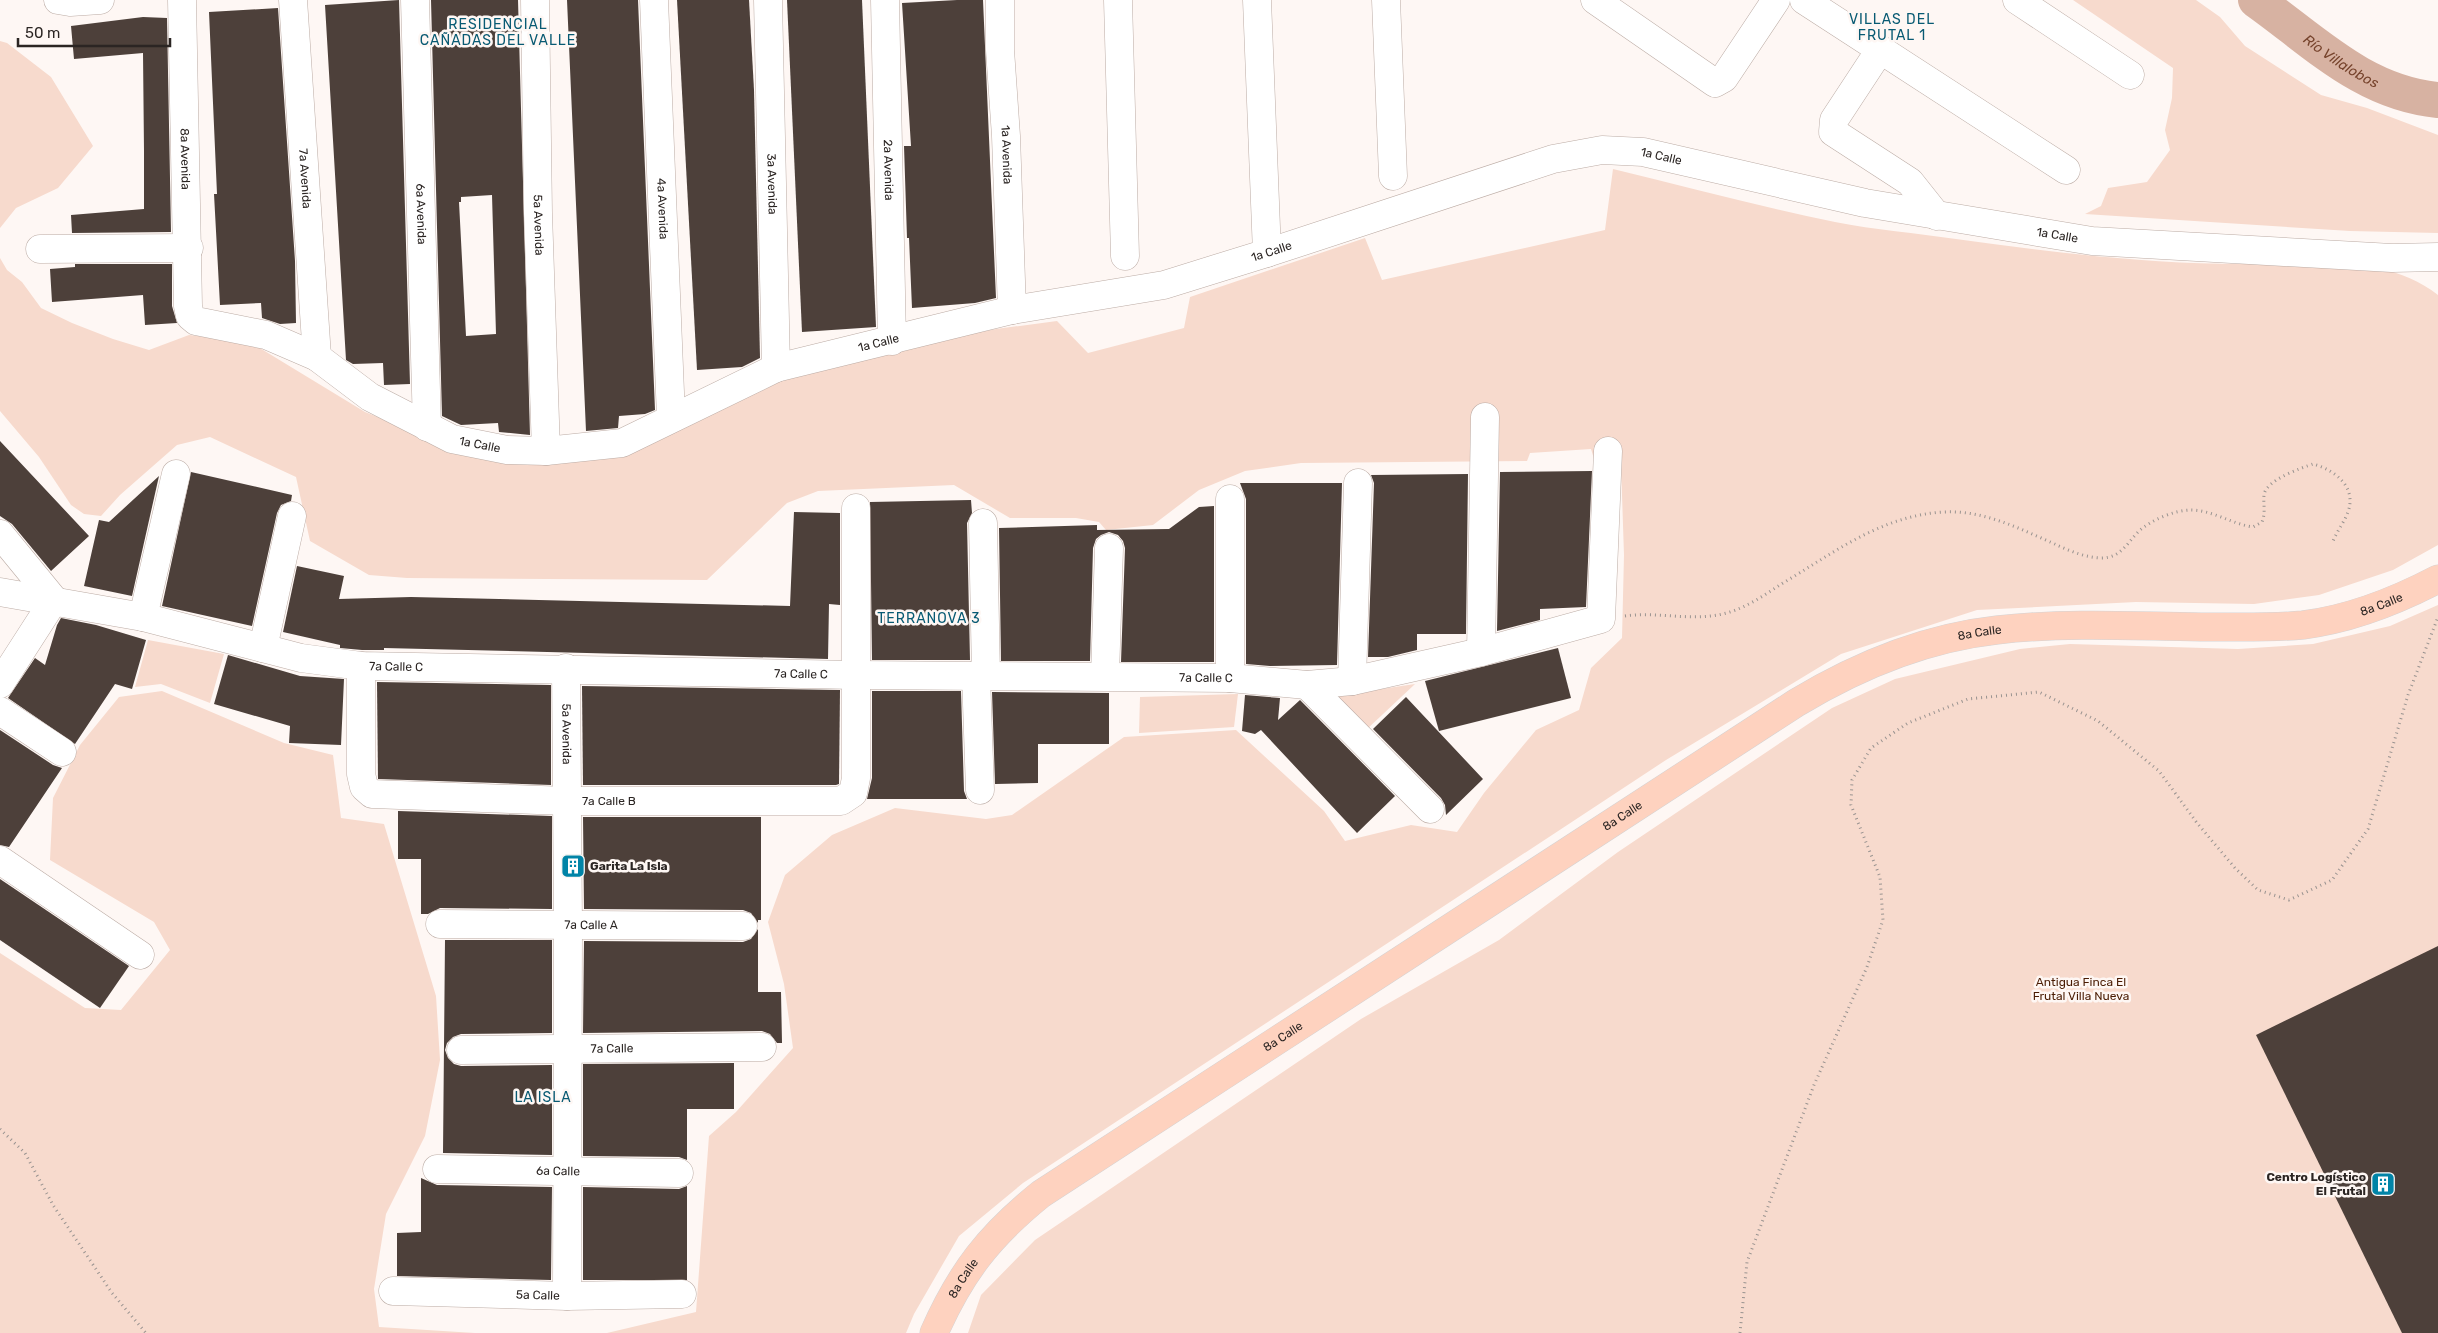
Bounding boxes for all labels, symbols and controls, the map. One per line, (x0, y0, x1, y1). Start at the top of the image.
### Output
district label: VILLAS DEL FRUTAL 1 (1849, 11, 1935, 44)
scale bar (18, 15, 170, 47)
district label: RESIDENCIAL CAÑADAS DEL VALLE (420, 16, 576, 49)
text: 50 m (25, 24, 60, 42)
water label: Río Villalobos (2300, 31, 2381, 92)
street label: 1a Avenida (998, 125, 1015, 185)
street label: 8a Avenida (178, 128, 193, 190)
street label: 2a Avenida (881, 139, 896, 201)
street label: 1a Calle (1639, 145, 1684, 168)
street label: 7a Avenida (296, 148, 314, 209)
street label: 3a Avenida (764, 153, 780, 215)
street label: 4a Avenida (654, 178, 671, 240)
street label: 6a Avenida (413, 183, 429, 245)
street label: 5a Avenida (531, 194, 546, 256)
street label: 1a Calle (2036, 225, 2079, 246)
street label: 1a Calle (1249, 238, 1294, 264)
street label: 1a Calle (857, 331, 901, 355)
street label: 1a Calle (458, 434, 502, 456)
street label: 8a Calle (2358, 590, 2405, 619)
district label: TERRANOVA 3 (877, 610, 981, 627)
street label: 8a Calle (1956, 622, 2003, 643)
street label: 7a Calle C (369, 659, 423, 674)
street label: 7a Calle C (774, 667, 828, 681)
street label: 7a Calle C (1179, 671, 1233, 685)
street label: 5a Avenida (559, 703, 574, 765)
street label: 7a Calle B (582, 794, 636, 808)
street label: 8a Calle (1600, 798, 1645, 834)
building icon: Garita La Isla (560, 853, 586, 879)
place label: Garita La Isla (590, 859, 668, 873)
street label: 7a Calle A (564, 918, 618, 932)
park label: Antigua Finca El Frutal Villa Nueva (2033, 975, 2129, 1003)
street label: 8a Calle (1261, 1019, 1306, 1055)
street label: 7a Calle (590, 1041, 634, 1056)
district label: LA ISLA (514, 1089, 572, 1106)
street label: 6a Calle (536, 1164, 580, 1178)
place label: Centro Logístico El Frutal (2266, 1170, 2366, 1198)
building icon: Centro Logístico El Frutal (2370, 1171, 2396, 1197)
street label: 8a Calle (945, 1256, 981, 1301)
street label: 5a Calle (516, 1288, 560, 1303)

